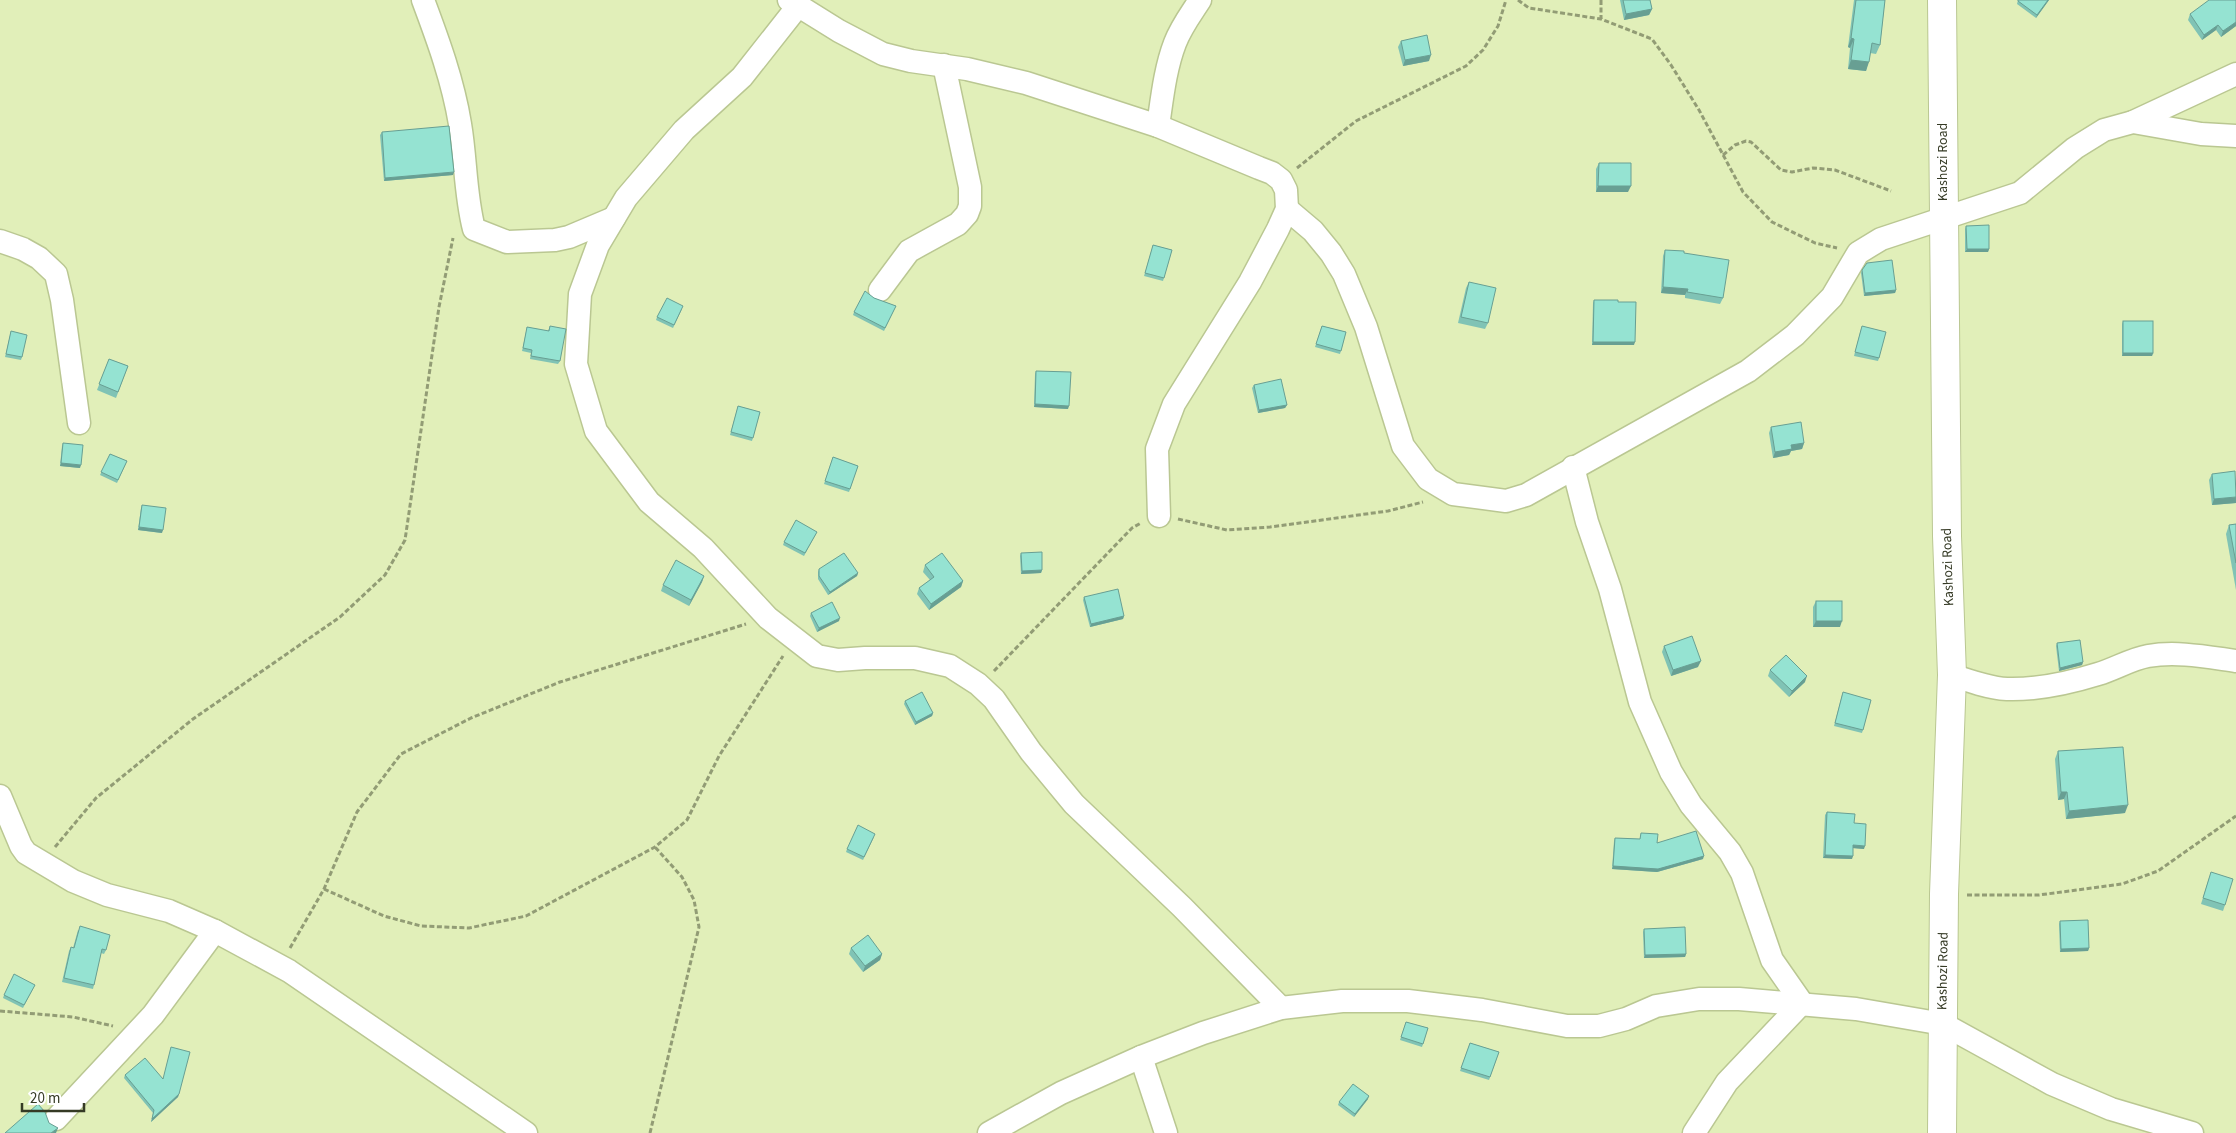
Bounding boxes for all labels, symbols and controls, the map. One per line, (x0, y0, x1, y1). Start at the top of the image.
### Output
street label: Kashozi Road (1933, 123, 1953, 201)
street label: Kashozi Road (1937, 527, 1959, 607)
street label: Kashozi Road (1932, 932, 1954, 1010)
scale bar (22, 1080, 85, 1112)
text: 20 m (30, 1088, 60, 1109)

